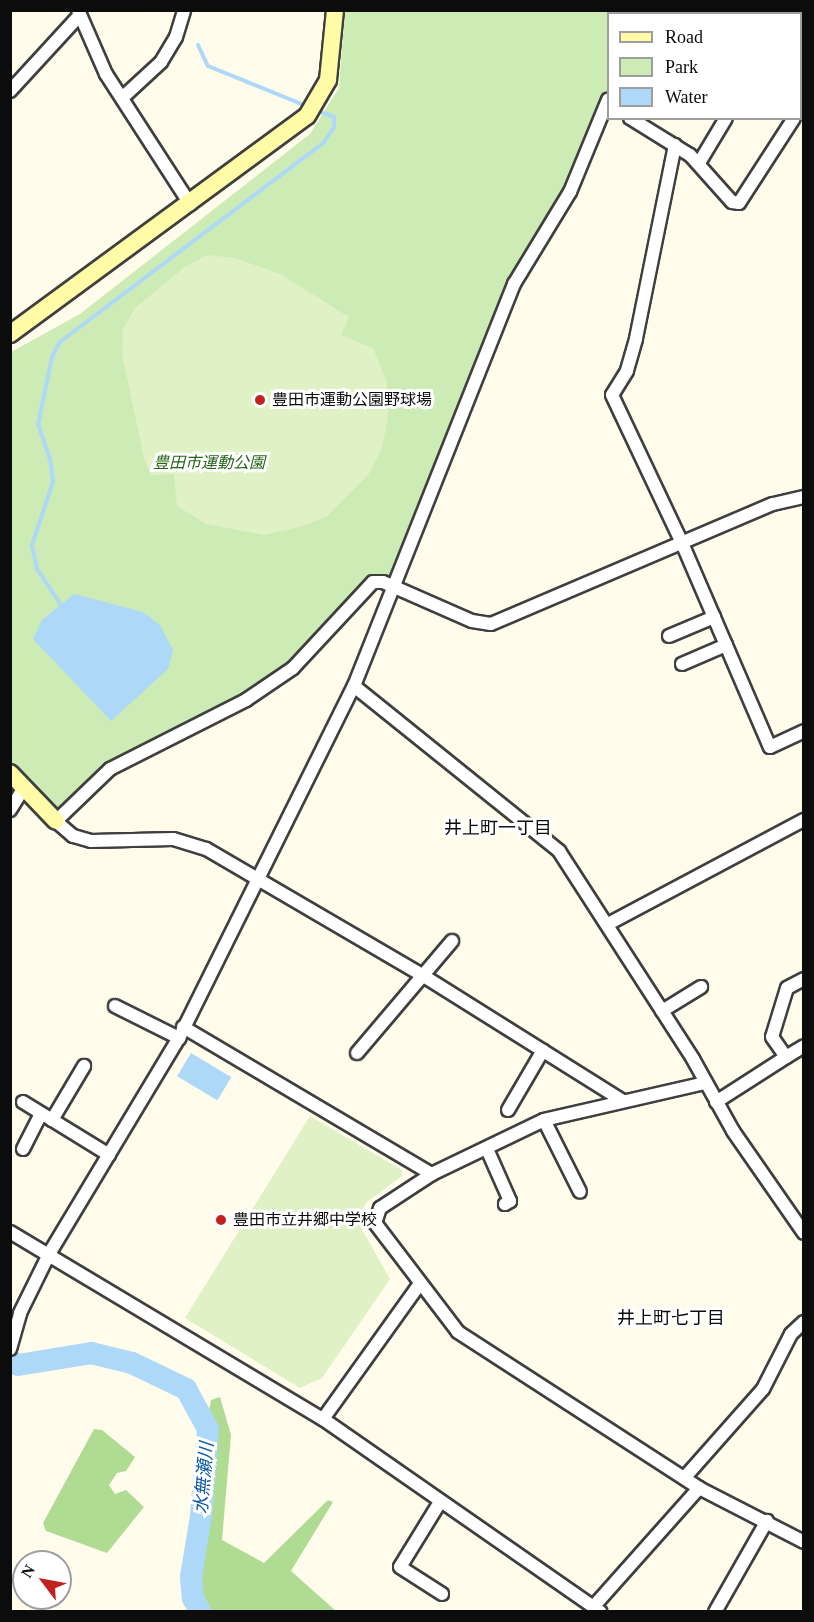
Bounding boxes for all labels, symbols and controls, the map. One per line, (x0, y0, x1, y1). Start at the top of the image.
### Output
legend (607, 12, 802, 120)
text: Road (665, 27, 703, 47)
text: Park (665, 57, 698, 77)
text: Water (665, 87, 708, 107)
place label: 豊田市運動公園野球場 (272, 390, 432, 410)
marker: 豊田市運動公園野球場 (253, 393, 267, 407)
park label: 豊田市運動公園 (153, 453, 265, 473)
district label: 井上町一丁目 (444, 817, 552, 839)
place label: 豊田市立井郷中学校 (233, 1210, 377, 1230)
marker: 豊田市立井郷中学校 (214, 1213, 228, 1227)
district label: 井上町七丁目 (617, 1307, 725, 1329)
water label: 水無瀬川 (190, 1441, 218, 1515)
north arrow (12, 1550, 72, 1610)
text: N (18, 1562, 38, 1581)

